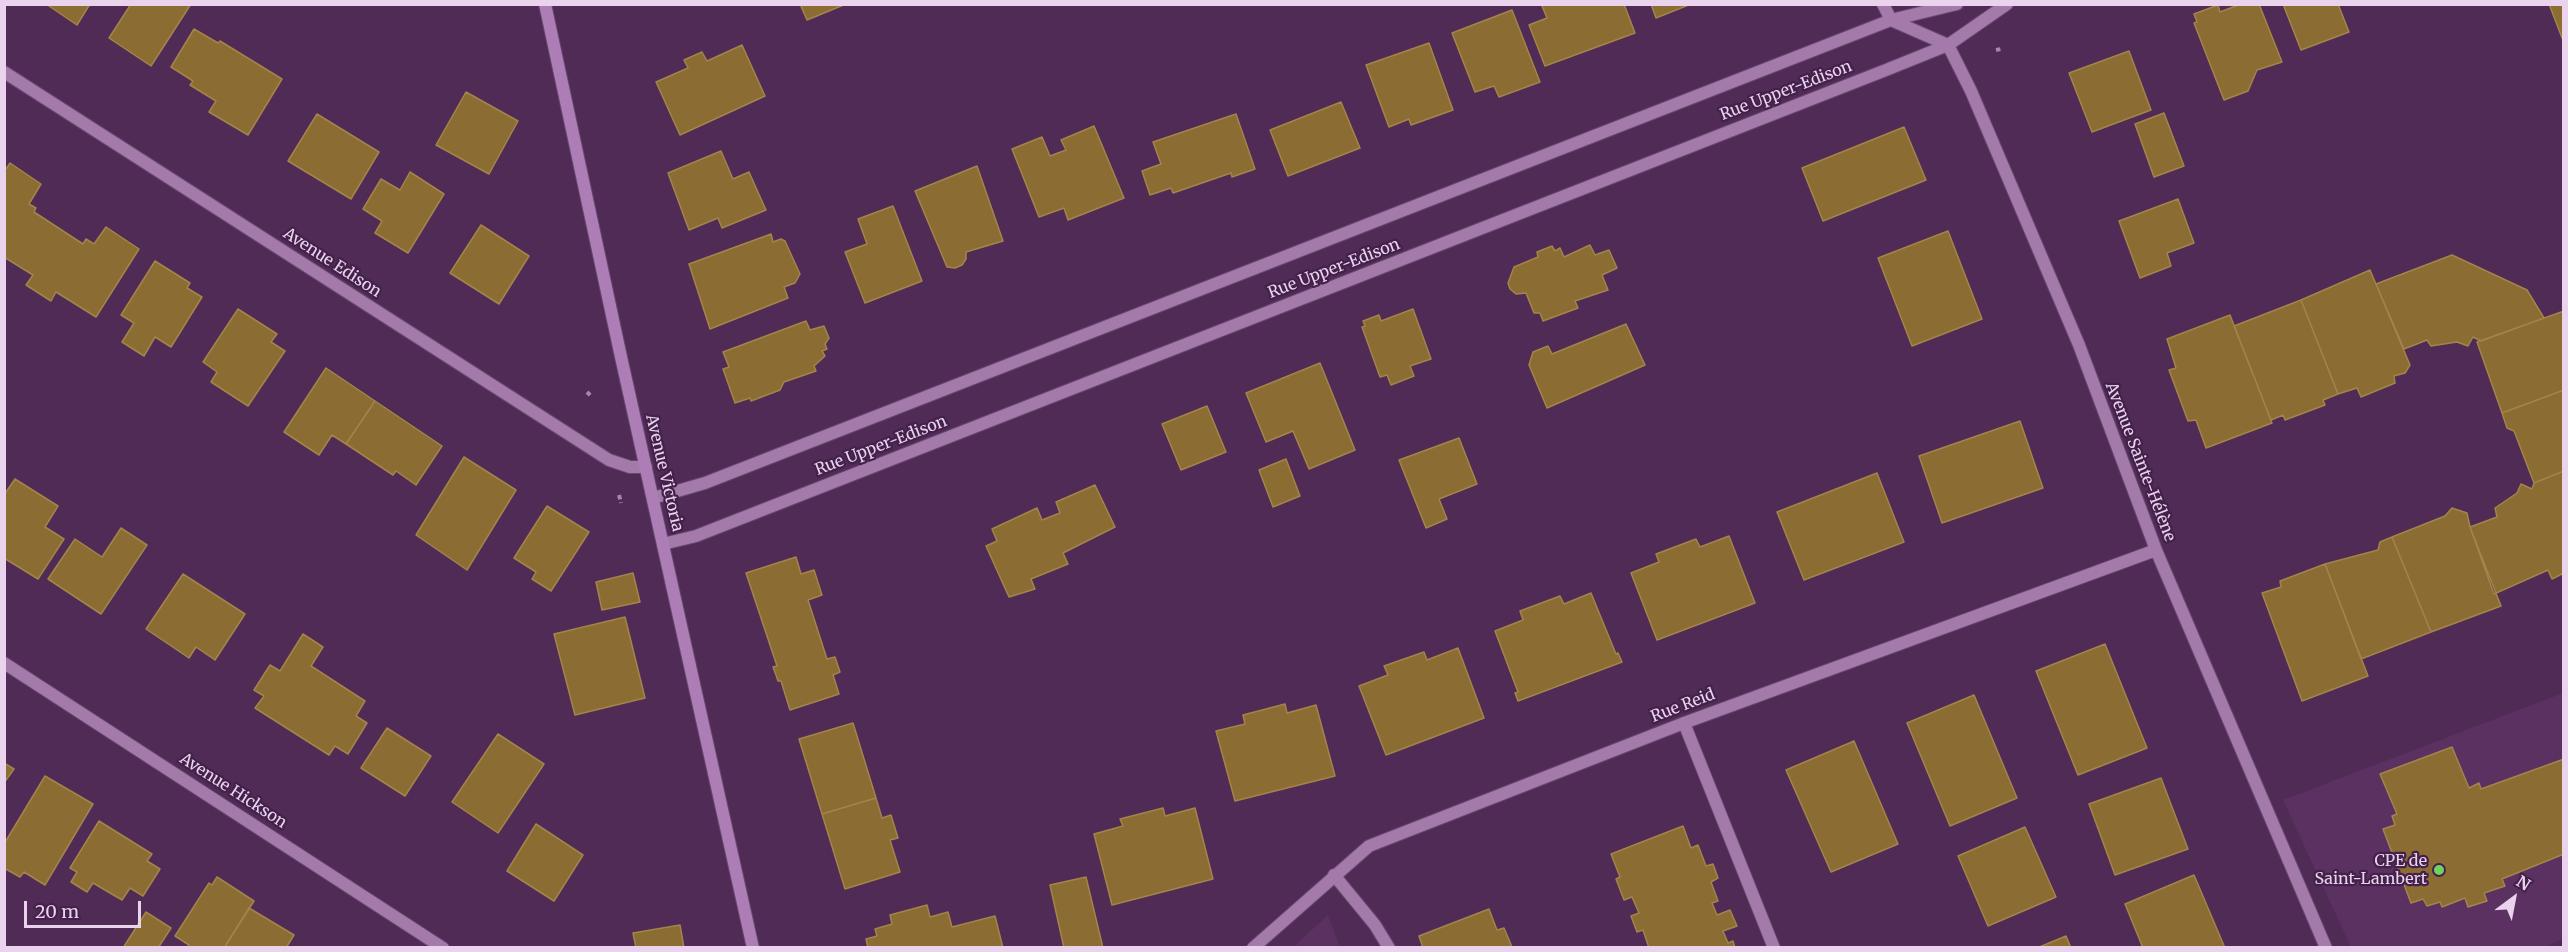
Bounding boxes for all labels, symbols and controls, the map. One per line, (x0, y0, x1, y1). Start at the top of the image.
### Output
street label: Rue Upper-Edison (1717, 57, 1855, 125)
street label: Avenue Edison (279, 224, 385, 302)
street label: Rue Upper-Edison (1265, 235, 1403, 303)
street label: Avenue Sainte-Hélène (2101, 380, 2179, 544)
street label: Avenue Victoria (641, 412, 687, 534)
street label: Rue Upper-Edison (812, 412, 950, 480)
street label: Rue Reid (1648, 685, 1718, 727)
street label: Avenue Hickson (176, 749, 290, 833)
place label: CPE de Saint-Lambert (2314, 851, 2427, 889)
marker: CPE de Saint-Lambert (2432, 863, 2446, 877)
north arrow (2484, 868, 2544, 928)
text: N (2513, 871, 2534, 895)
scale bar (27, 889, 144, 927)
text: 20 m (35, 900, 79, 923)

